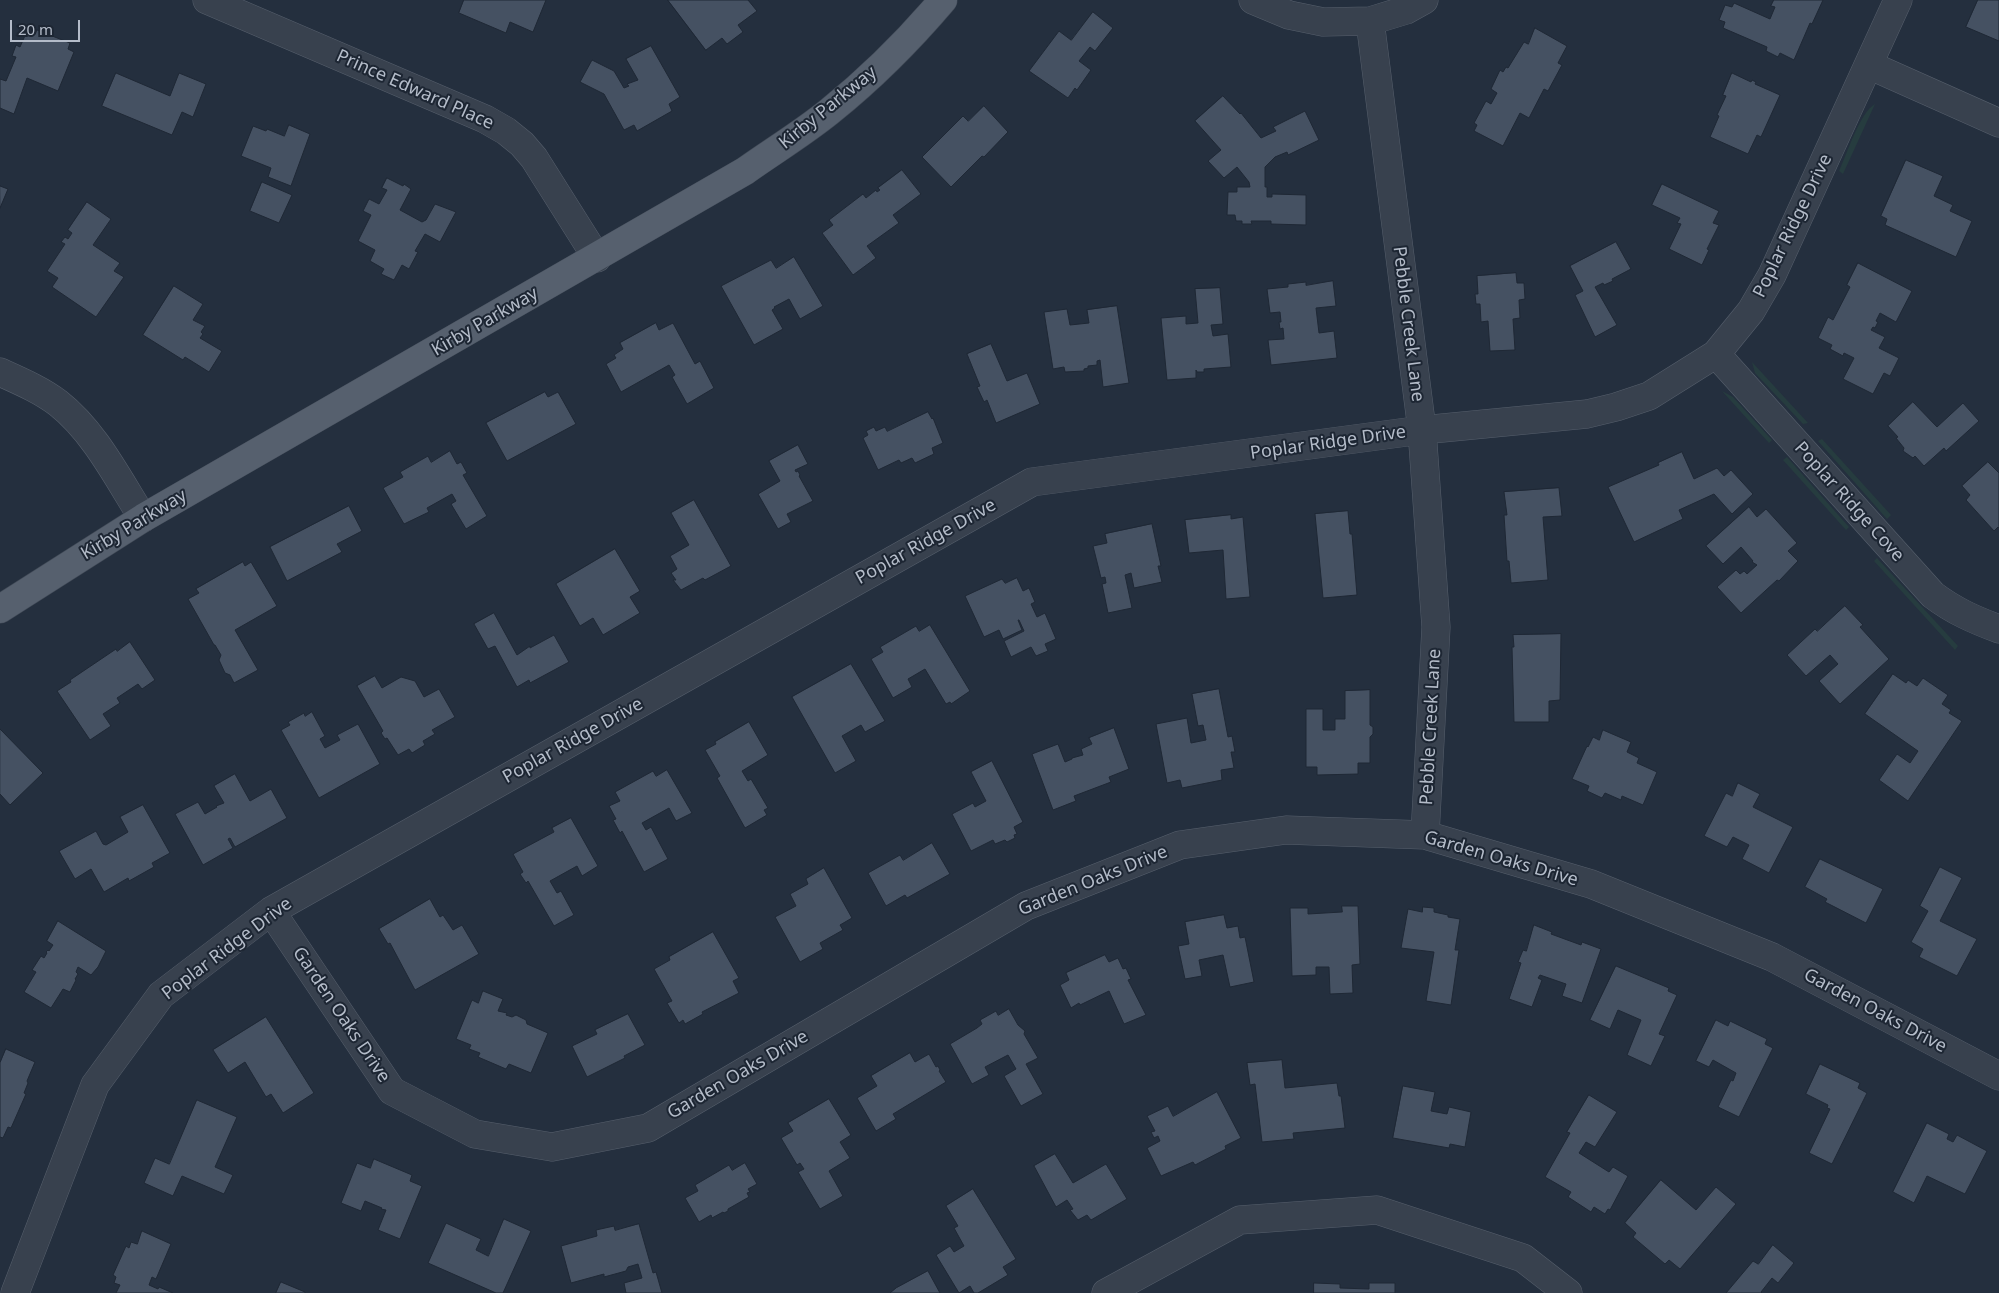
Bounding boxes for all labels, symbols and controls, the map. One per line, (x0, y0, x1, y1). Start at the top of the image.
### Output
scale bar (12, 10, 82, 42)
text: 20 m (18, 19, 53, 39)
street label: Prince Edward Place (333, 46, 497, 134)
street label: Kirby Parkway (775, 62, 881, 154)
street label: Poplar Ridge Drive (1749, 151, 1837, 301)
street label: Pebble Creek Lane (1388, 245, 1428, 403)
street label: Kirby Parkway (428, 283, 542, 361)
street label: Poplar Ridge Drive (1249, 421, 1407, 465)
street label: Poplar Ridge Cove (1790, 438, 1908, 566)
street label: Kirby Parkway (77, 485, 191, 565)
street label: Poplar Ridge Drive (852, 494, 1000, 590)
street label: Pebble Creek Lane (1416, 648, 1446, 806)
street label: Poplar Ridge Drive (499, 693, 647, 789)
street label: Garden Oaks Drive (1422, 827, 1580, 891)
street label: Garden Oaks Drive (1015, 841, 1171, 921)
street label: Poplar Ridge Drive (158, 893, 296, 1005)
street label: Garden Oaks Drive (288, 943, 394, 1087)
street label: Garden Oaks Drive (1800, 964, 1950, 1058)
street label: Garden Oaks Drive (664, 1026, 812, 1124)

